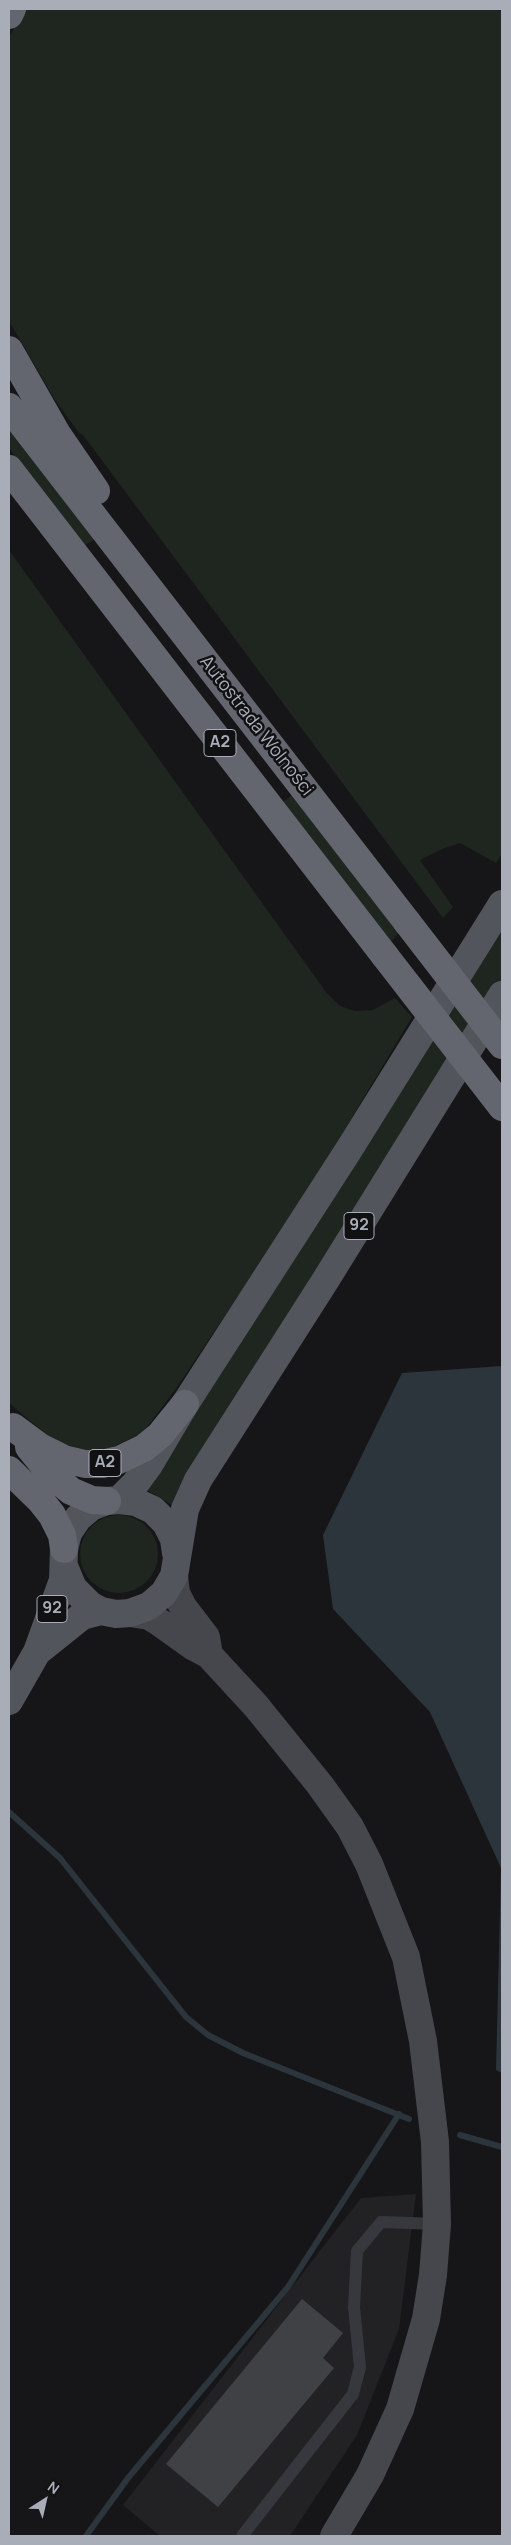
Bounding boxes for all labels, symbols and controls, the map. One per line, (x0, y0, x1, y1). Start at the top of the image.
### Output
street label: Autostrada Wolności (195, 652, 317, 800)
road number: A2 (204, 730, 236, 756)
road number: 92 (344, 1212, 374, 1240)
road number: A2 (89, 1450, 121, 1476)
road number: 92 (37, 1596, 67, 1622)
north arrow (20, 2475, 70, 2525)
text: N (44, 2477, 63, 2498)

